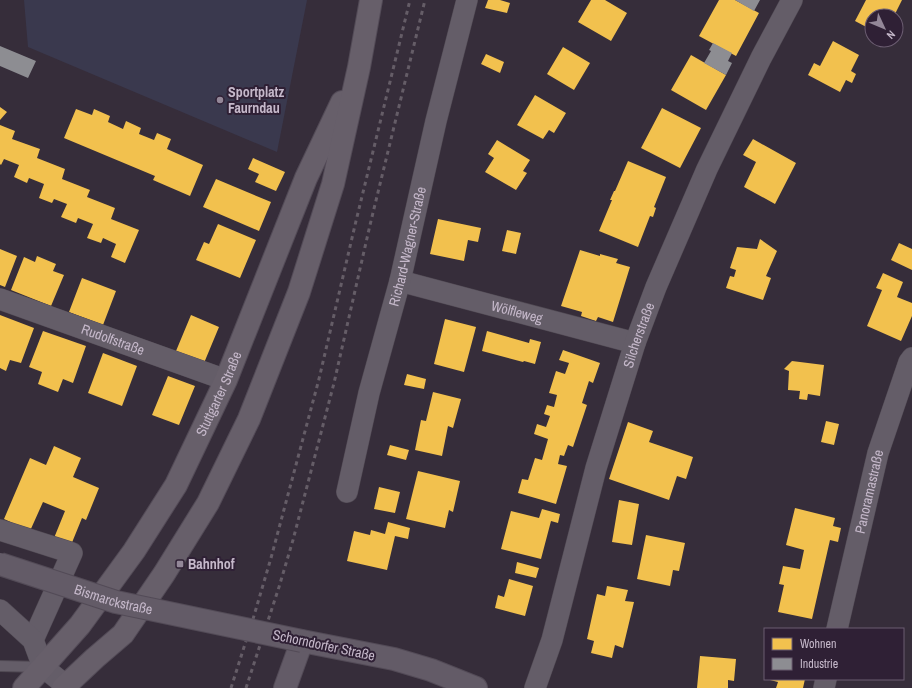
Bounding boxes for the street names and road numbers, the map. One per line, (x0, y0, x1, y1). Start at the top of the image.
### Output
street label: Richard-Wagner-Straße (384, 185, 430, 308)
street label: Wölfleweg (489, 296, 545, 327)
street label: Silcherstraße (619, 300, 658, 370)
street label: Rudolfstraße (79, 320, 147, 359)
street label: Stuttgarter Straße (192, 349, 246, 439)
street label: Panoramastraße (851, 448, 887, 535)
street label: Bismarckstraße (72, 580, 154, 618)
street label: Schorndorfer Straße (271, 625, 377, 665)

